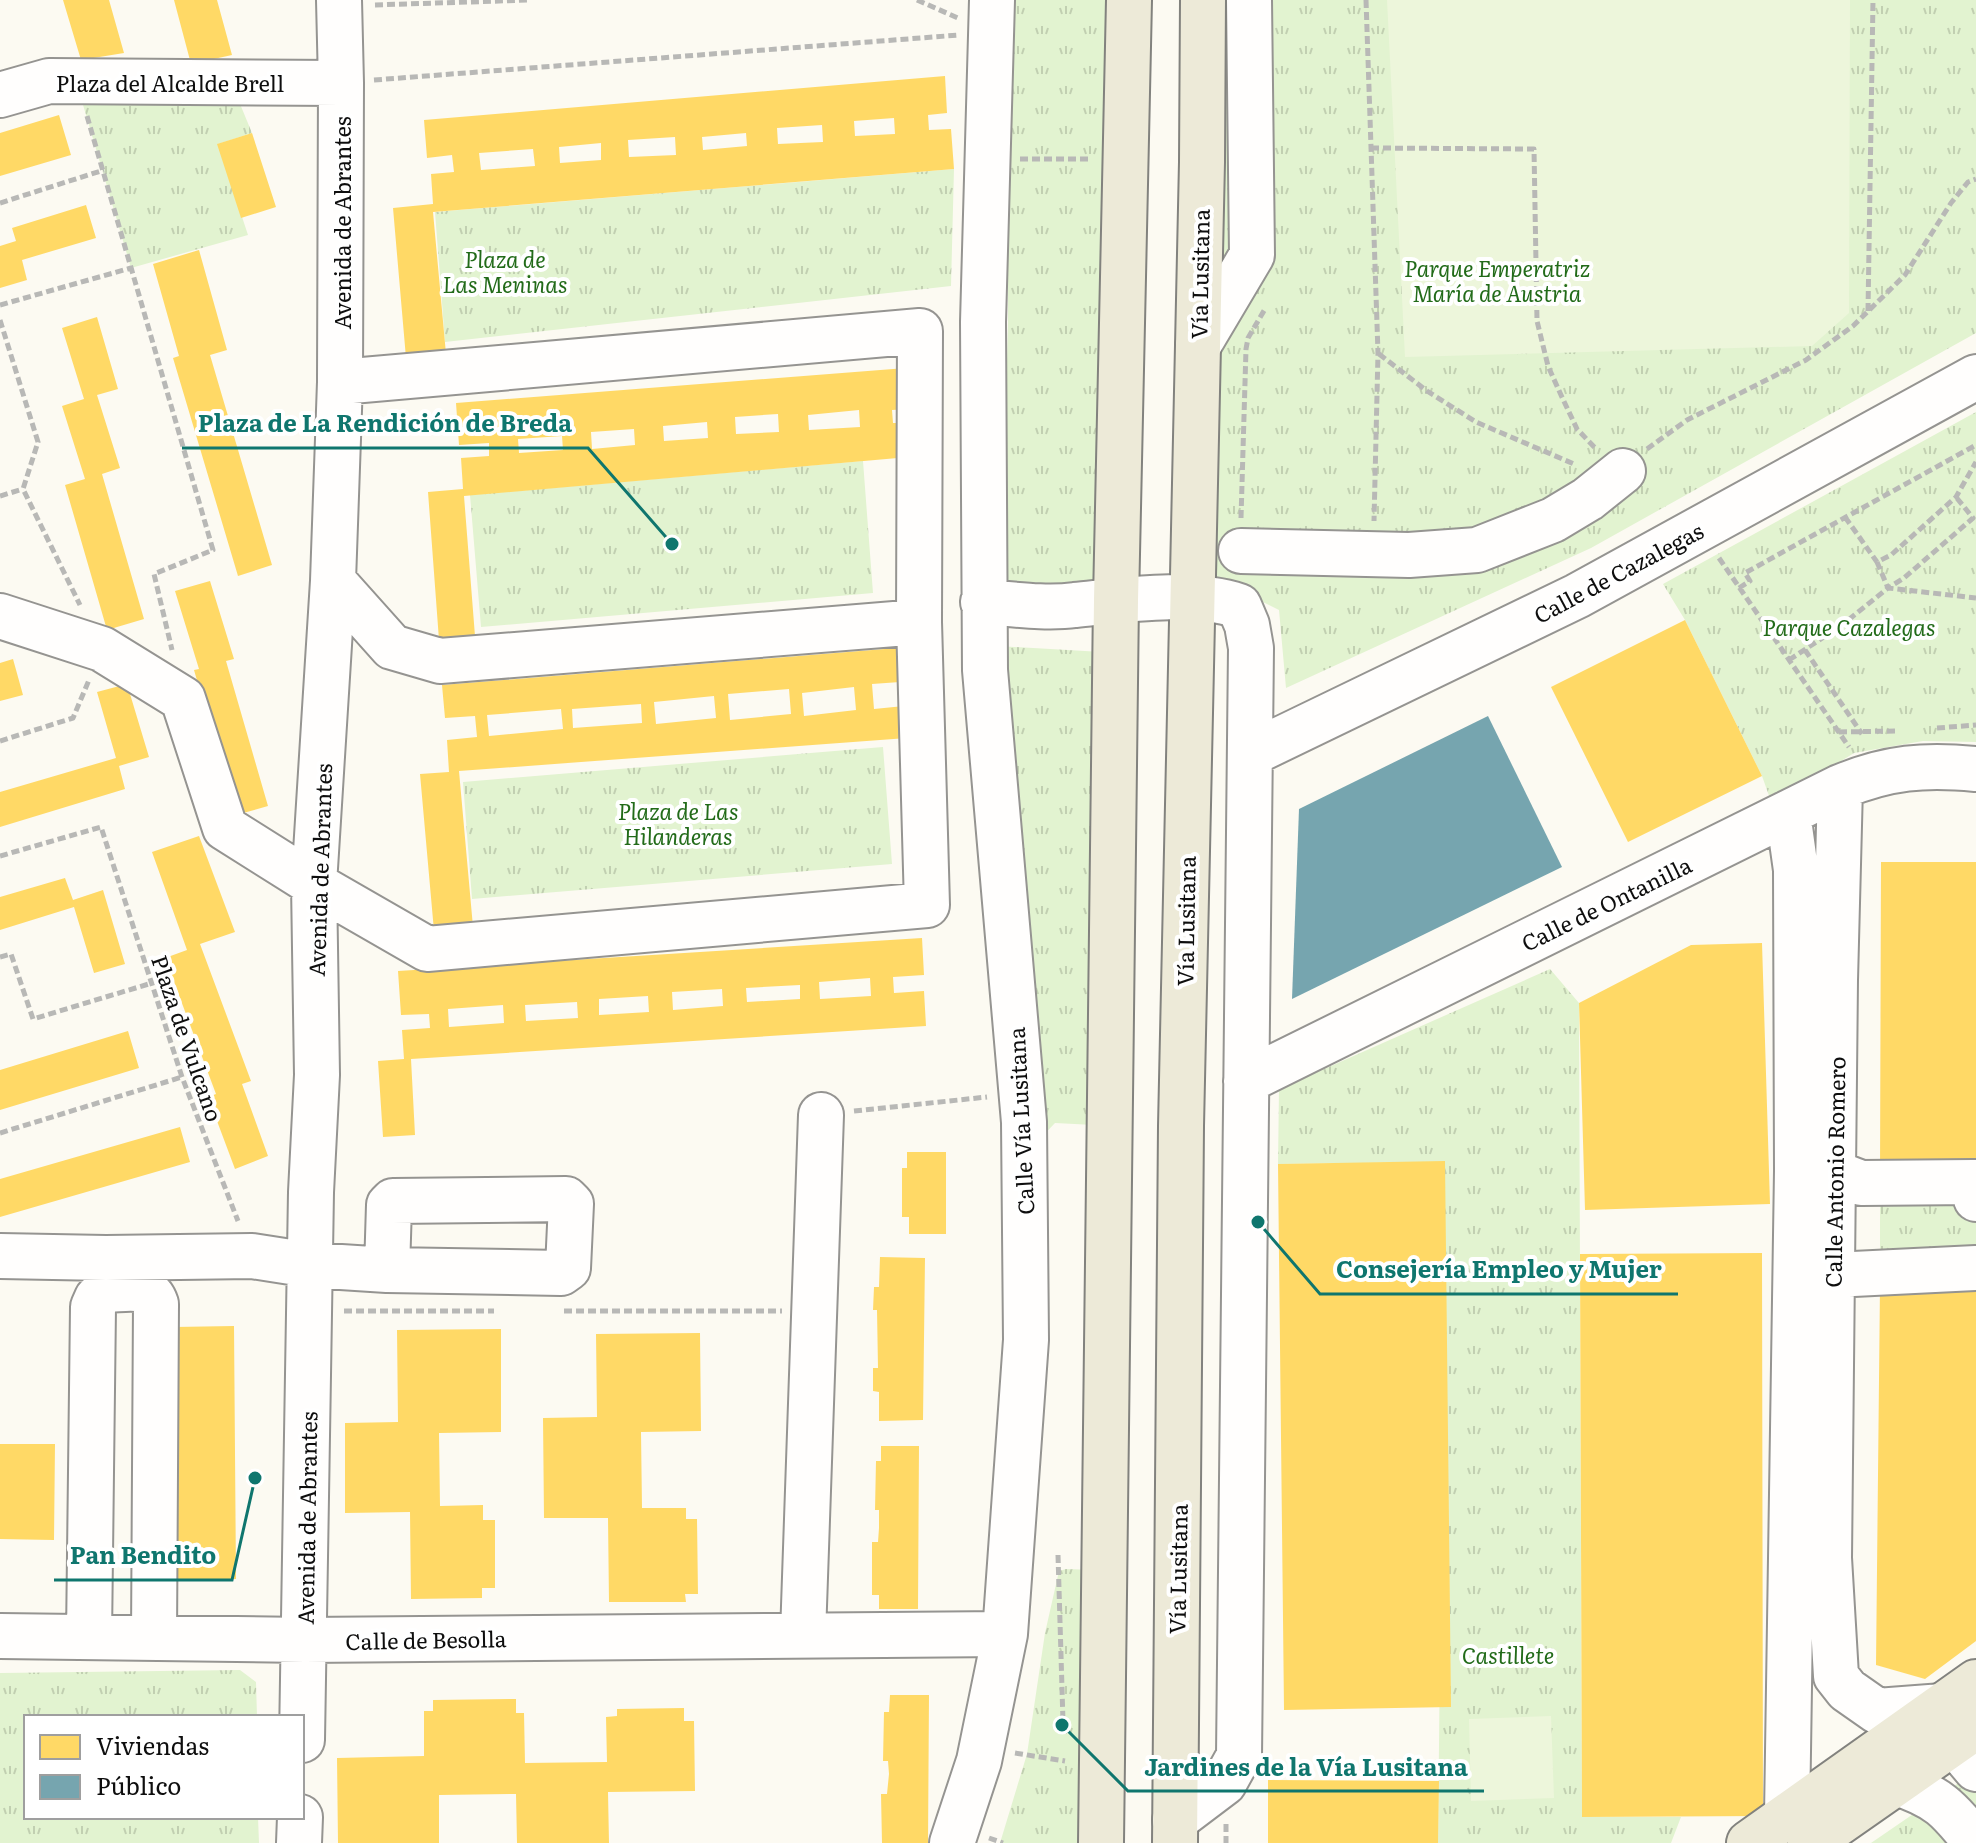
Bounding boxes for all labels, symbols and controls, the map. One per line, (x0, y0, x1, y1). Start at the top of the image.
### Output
street label: Plaza del Alcalde Brell (56, 66, 284, 99)
street label: Avenida de Abrantes (325, 116, 358, 330)
street label: Vía Lusitana (1181, 208, 1217, 339)
park label: Plaza de Las Meninas (442, 242, 568, 300)
park label: Parque Emperatriz María de Austria (1404, 251, 1590, 309)
callout: Plaza de La Rendición de Breda (182, 400, 588, 448)
text: Plaza de La Rendición de Breda (198, 404, 572, 439)
street label: Calle de Cazalegas (1527, 513, 1709, 631)
park label: Parque Cazalegas (1763, 610, 1935, 643)
street label: Avenida de Abrantes (299, 763, 339, 977)
park label: Plaza de Las Hilanderas (618, 794, 738, 852)
street label: Calle de Ontanilla (1515, 847, 1697, 959)
street label: Vía Lusitana (1167, 855, 1203, 986)
street label: Plaza de Vulcano (144, 950, 232, 1126)
street label: Calle Vía Lusitana (999, 1026, 1041, 1216)
street label: Calle Antonio Romero (1815, 1056, 1853, 1288)
callout: Consejería Empleo y Mujer (1320, 1246, 1678, 1294)
text: Consejería Empleo y Mujer (1336, 1250, 1662, 1285)
street label: Avenida de Abrantes (288, 1411, 324, 1625)
street label: Vía Lusitana (1159, 1503, 1195, 1634)
callout: Pan Bendito (54, 1532, 232, 1580)
text: Pan Bendito (70, 1536, 216, 1571)
street label: Calle de Besolla (345, 1621, 507, 1657)
park label: Castillete (1462, 1638, 1554, 1671)
legend (24, 1715, 304, 1819)
text: Viviendas (96, 1727, 209, 1762)
callout: Jardines de la Vía Lusitana (1128, 1743, 1484, 1791)
text: Jardines de la Vía Lusitana (1144, 1748, 1468, 1783)
text: Público (96, 1767, 181, 1802)

